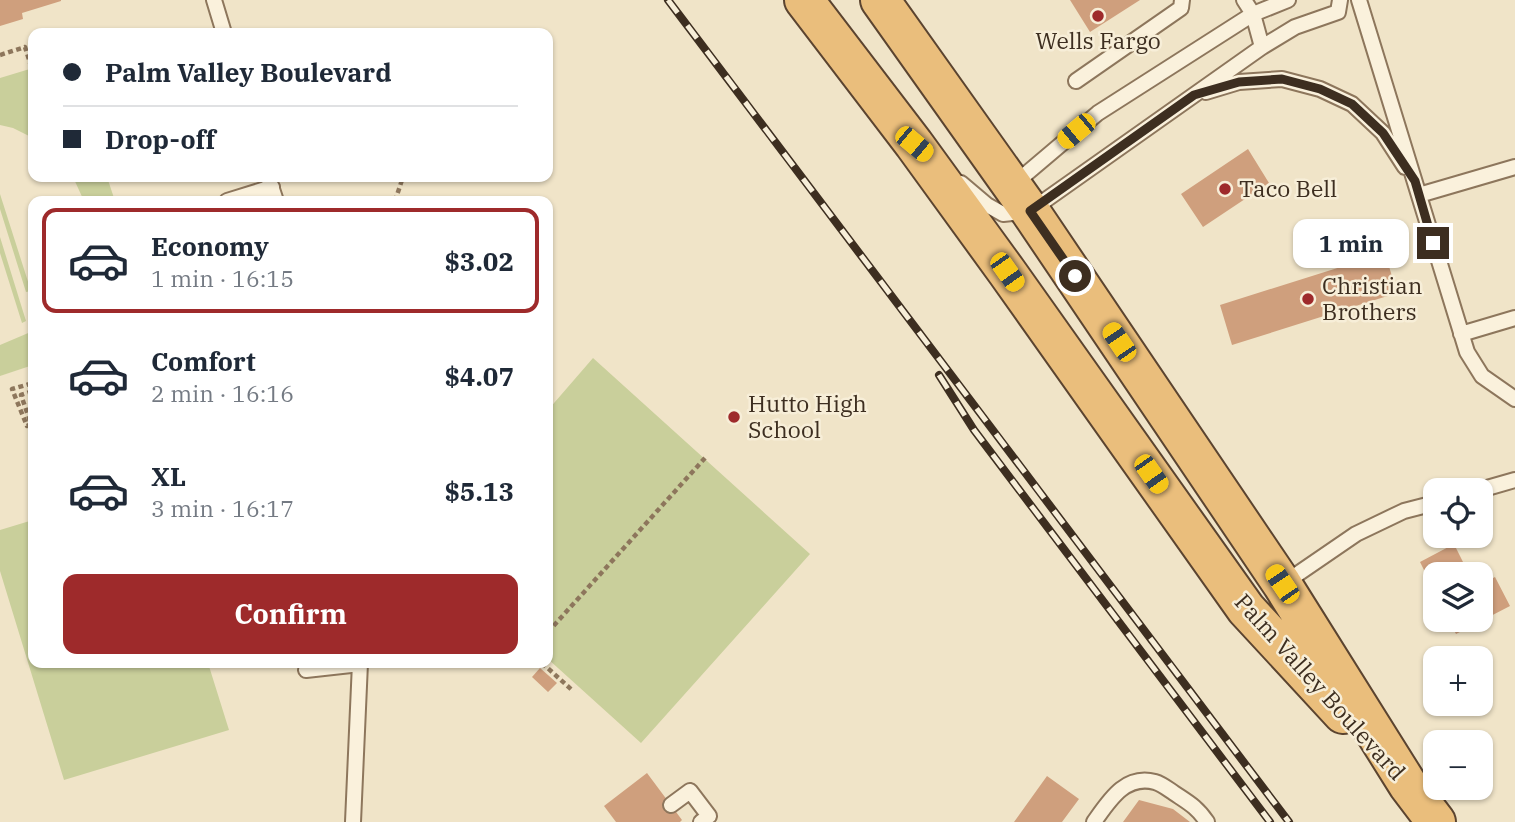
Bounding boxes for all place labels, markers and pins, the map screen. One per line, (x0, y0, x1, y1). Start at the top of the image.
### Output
marker: Wells Fargo (1090, 8, 1106, 24)
place label: Wells Fargo (1035, 25, 1161, 55)
place label: Taco Bell (1239, 173, 1337, 203)
marker: Taco Bell (1217, 181, 1233, 197)
place label: Christian Brothers (1322, 270, 1422, 326)
marker: Christian Brothers (1300, 291, 1316, 307)
place label: Hutto High School (748, 388, 867, 444)
marker: Hutto High School (726, 409, 742, 425)

